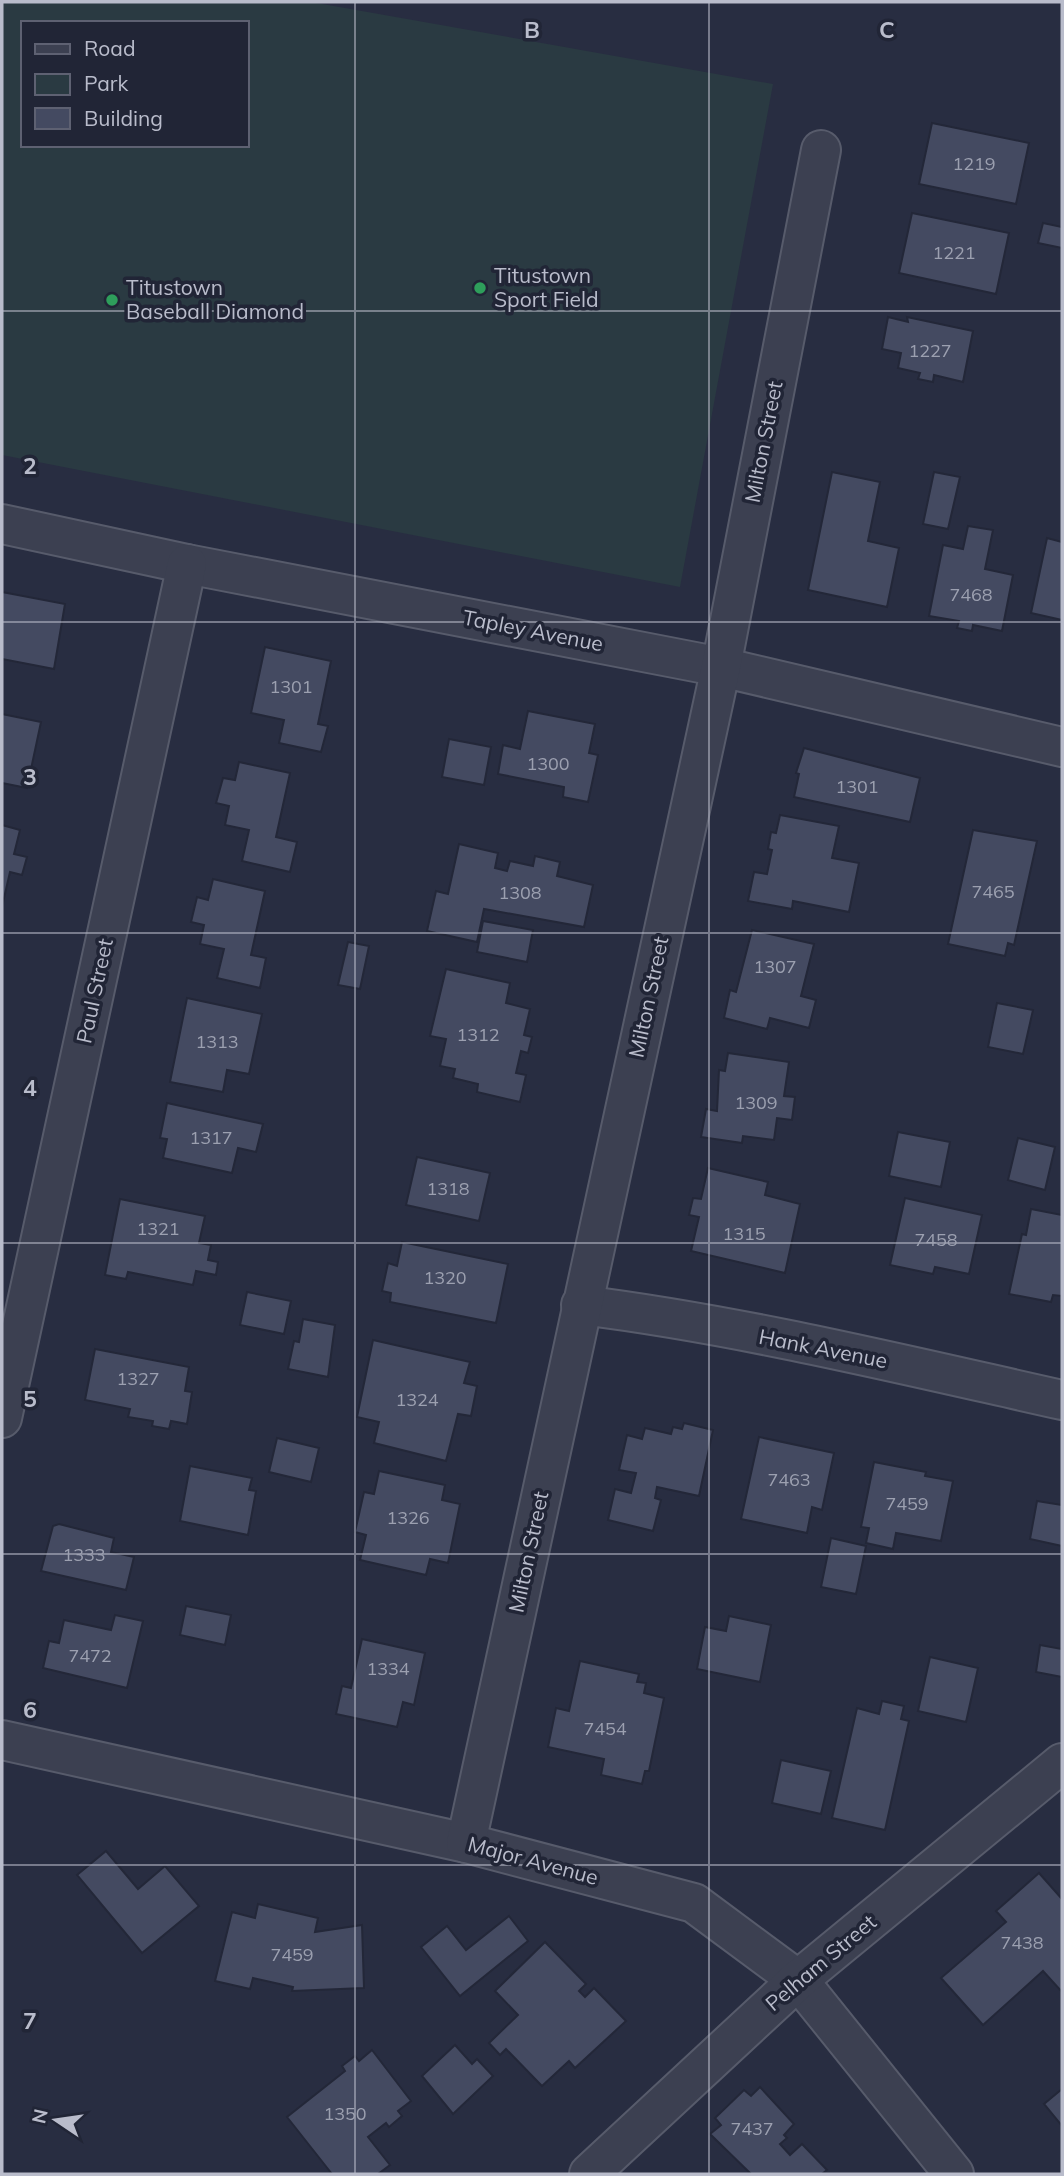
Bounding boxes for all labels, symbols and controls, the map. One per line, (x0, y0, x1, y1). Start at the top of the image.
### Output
text: B (524, 15, 540, 44)
text: C (879, 15, 895, 44)
legend (21, 21, 248, 147)
text: Road (84, 35, 135, 61)
text: Park (84, 70, 128, 96)
text: Building (84, 105, 163, 131)
house number: 1219 (952, 152, 996, 175)
house number: 1221 (932, 241, 976, 264)
place label: Titustown Sport Field (494, 262, 599, 312)
place label: Titustown Baseball Diamond (126, 274, 304, 324)
marker: Titustown Sport Field (472, 280, 488, 296)
marker: Titustown Baseball Diamond (104, 292, 120, 308)
house number: 1227 (908, 339, 952, 362)
street label: Milton Street (739, 379, 788, 505)
text: 2 (23, 451, 37, 480)
house number: 7468 (949, 583, 993, 606)
street label: Tapley Avenue (461, 604, 606, 656)
house number: 1301 (269, 675, 313, 698)
house number: 1300 (526, 752, 570, 775)
text: 3 (23, 762, 37, 791)
house number: 1301 (835, 775, 879, 798)
house number: 7465 (971, 880, 1015, 903)
house number: 1308 (498, 881, 542, 904)
street label: Milton Street (623, 934, 674, 1060)
street label: Paul Street (70, 936, 118, 1046)
house number: 1307 (753, 955, 797, 978)
house number: 1312 (456, 1023, 500, 1046)
house number: 1313 (195, 1030, 239, 1053)
text: 4 (23, 1073, 37, 1102)
house number: 1309 (734, 1091, 778, 1114)
house number: 1317 (189, 1126, 233, 1149)
house number: 1318 (426, 1177, 470, 1200)
house number: 1321 (136, 1217, 180, 1240)
house number: 1315 (722, 1222, 766, 1245)
house number: 7458 (914, 1228, 958, 1251)
house number: 1320 (423, 1266, 467, 1289)
street label: Hank Avenue (757, 1323, 890, 1373)
house number: 1327 (116, 1367, 160, 1390)
text: 5 (23, 1384, 37, 1413)
house number: 1324 (395, 1388, 439, 1411)
house number: 7463 (767, 1468, 811, 1491)
street label: Milton Street (503, 1489, 554, 1615)
house number: 7459 (885, 1492, 929, 1515)
house number: 1326 (386, 1506, 430, 1529)
house number: 1333 (62, 1543, 106, 1566)
house number: 7472 (68, 1644, 112, 1667)
house number: 1334 (366, 1657, 410, 1680)
text: 6 (23, 1695, 37, 1724)
house number: 7454 (583, 1717, 627, 1740)
street label: Major Avenue (465, 1830, 601, 1890)
street label: Pelham Street (760, 1908, 881, 2016)
house number: 7438 (1000, 1931, 1044, 1954)
house number: 7459 (270, 1943, 314, 1966)
text: 7 (23, 2006, 37, 2035)
north arrow (21, 2085, 91, 2155)
house number: 1350 (323, 2102, 367, 2125)
text: N (26, 2106, 53, 2126)
house number: 7437 (730, 2117, 774, 2140)

